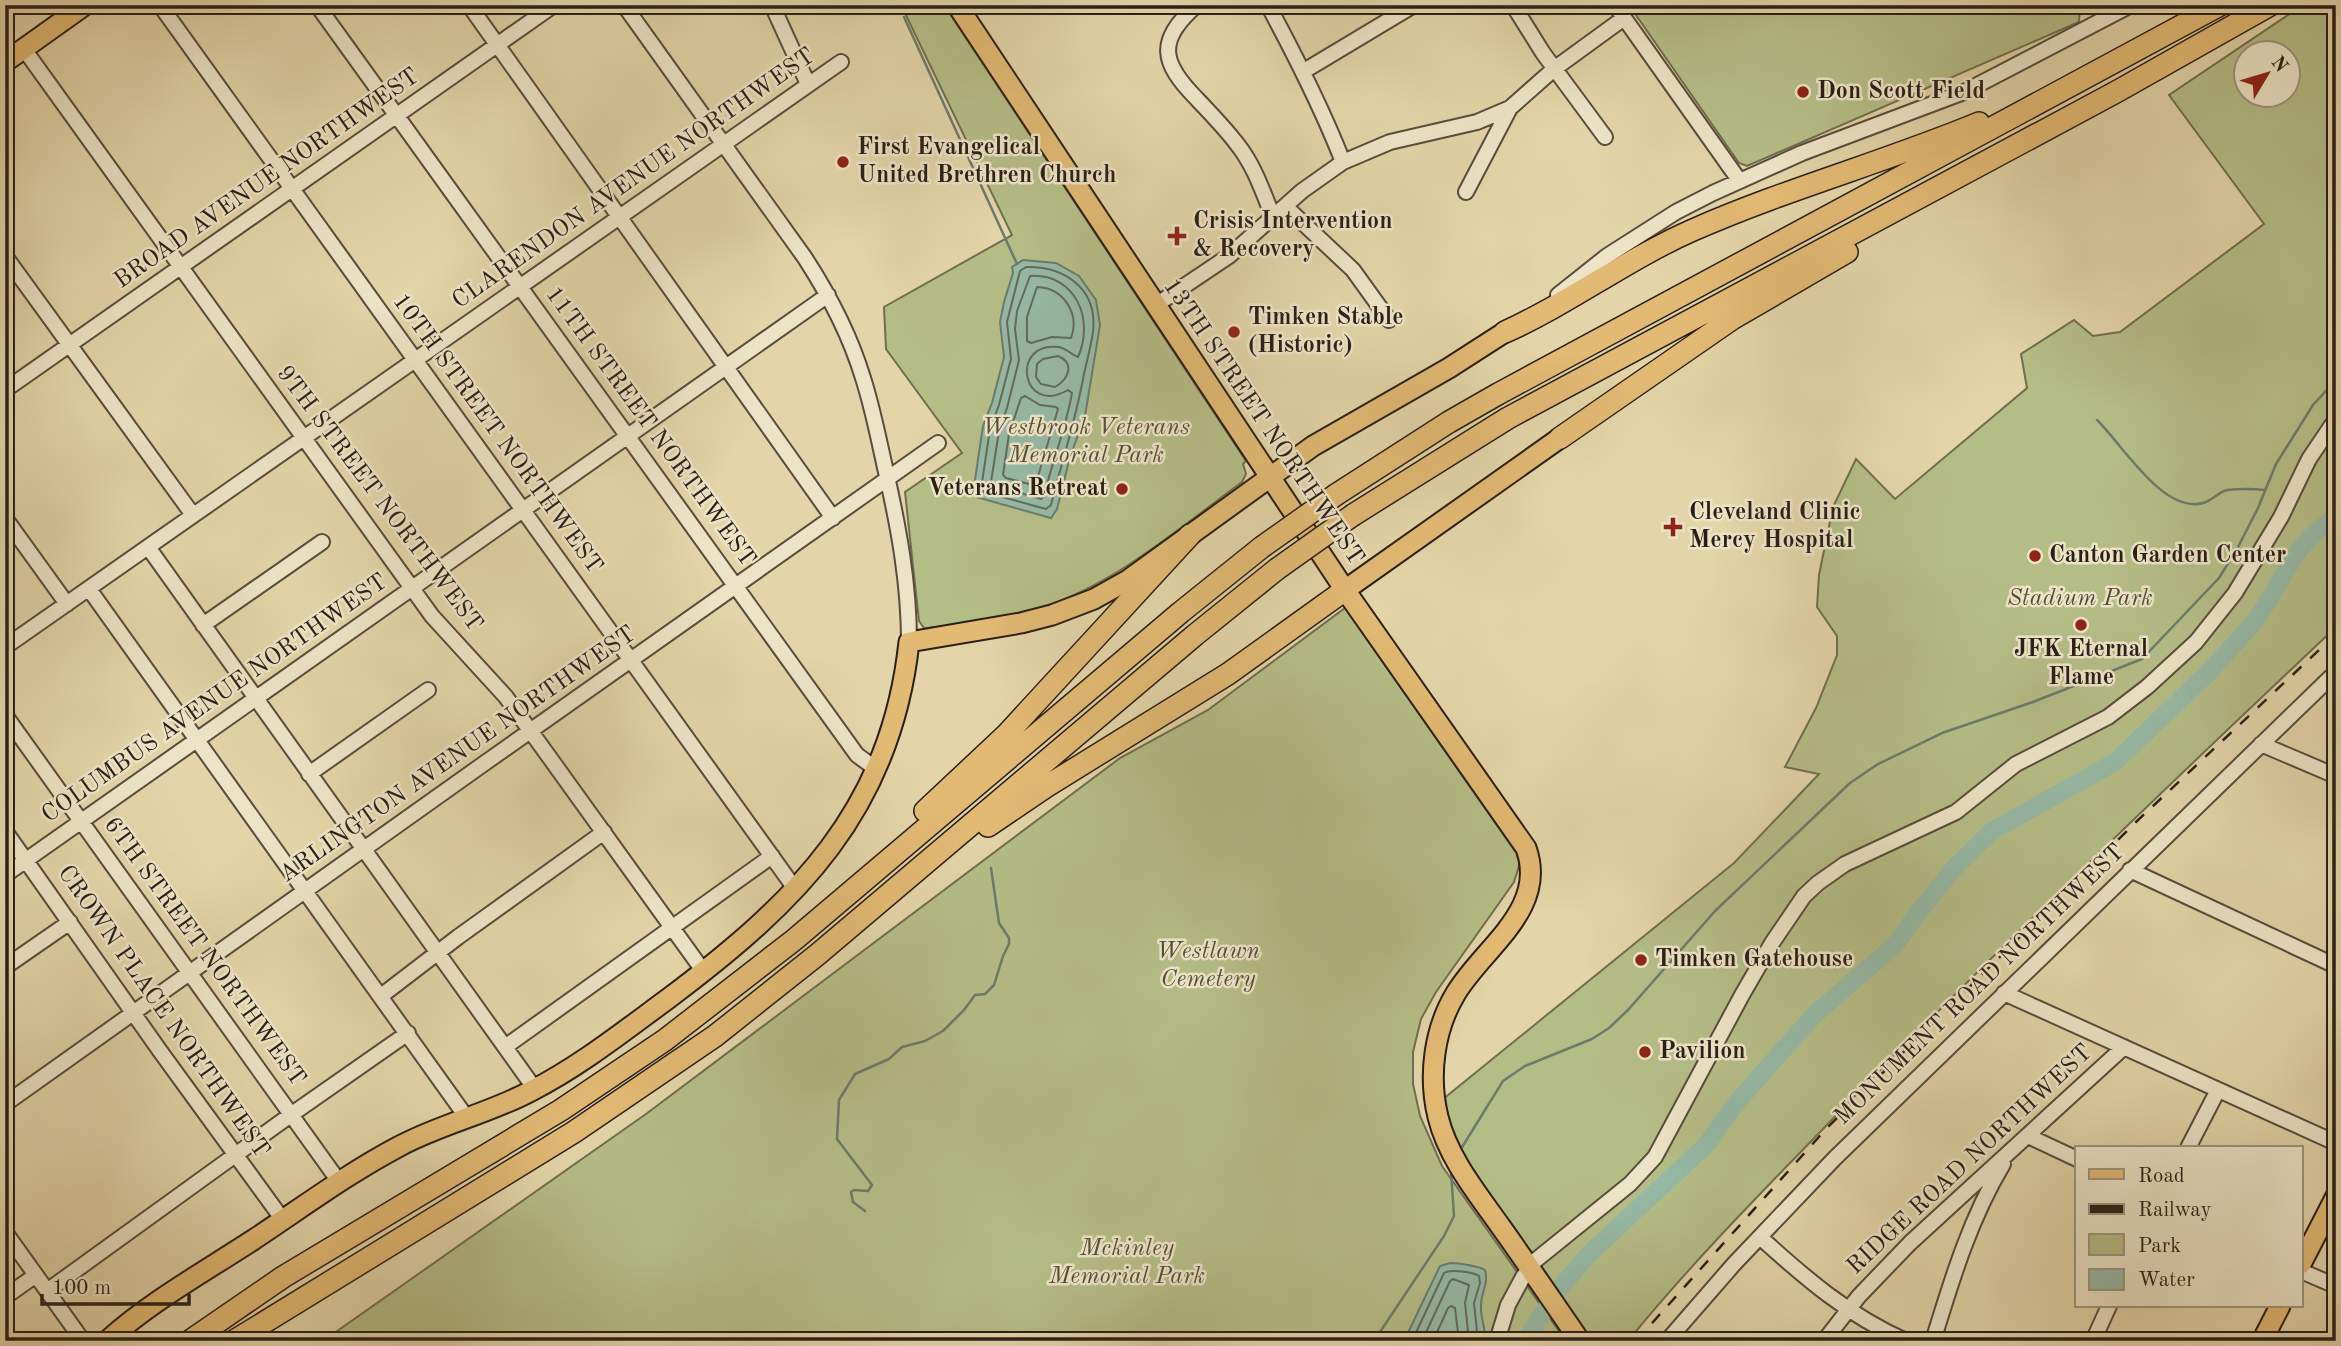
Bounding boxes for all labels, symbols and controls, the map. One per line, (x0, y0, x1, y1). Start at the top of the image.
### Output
north arrow (2232, 38, 2302, 108)
street label: CLARENDON AVENUE NORTHWEST (448, 44, 820, 314)
text: N (2266, 53, 2291, 77)
street label: BROAD AVENUE NORTHWEST (110, 64, 424, 294)
place label: Don Scott Field (1817, 80, 1985, 104)
marker: Don Scott Field (1795, 84, 1811, 100)
place label: First Evangelical United Brethren Church (857, 136, 1117, 188)
marker: First Evangelical United Brethren Church (835, 154, 851, 170)
place label: Crisis Intervention & Recovery (1193, 210, 1393, 262)
marker: Crisis Intervention & Recovery (1167, 226, 1187, 246)
street label: 13TH STREET NORTHWEST (1158, 275, 1368, 569)
street label: 11TH STREET NORTHWEST (541, 283, 759, 571)
street label: 10TH STREET NORTHWEST (388, 290, 606, 578)
place label: Timken Stable (Historic) (1248, 306, 1404, 358)
marker: Timken Stable (Historic) (1226, 324, 1242, 340)
street label: 9TH STREET NORTHWEST (271, 362, 487, 636)
park label: Westbrook Veterans Memorial Park (982, 416, 1190, 468)
place label: Veterans Retreat (927, 477, 1108, 501)
marker: Veterans Retreat (1114, 481, 1130, 497)
place label: Cleveland Clinic Mercy Hospital (1689, 501, 1861, 553)
marker: Cleveland Clinic Mercy Hospital (1663, 517, 1683, 537)
place label: Canton Garden Center (2049, 544, 2286, 568)
marker: Canton Garden Center (2027, 548, 2043, 564)
street label: COLUMBUS AVENUE NORTHWEST (38, 570, 392, 828)
park label: Stadium Park (2007, 587, 2153, 611)
marker: JFK Eternal Flame (2073, 617, 2089, 633)
street label: ARLINGTON AVENUE NORTHWEST (276, 622, 640, 888)
place label: JFK Eternal Flame (2014, 638, 2148, 690)
street label: 6TH STREET NORTHWEST (99, 813, 309, 1091)
street label: MONUMENT ROAD NORTHWEST (1831, 840, 2129, 1130)
street label: CROWN PLACE NORTHWEST (53, 862, 273, 1162)
park label: Westlawn Cemetery (1156, 940, 1260, 992)
place label: Timken Gatehouse (1655, 948, 1853, 972)
marker: Timken Gatehouse (1633, 952, 1649, 968)
place label: Pavilion (1659, 1040, 1746, 1064)
street label: RIDGE ROAD NORTHWEST (1843, 1040, 2097, 1280)
marker: Pavilion (1637, 1044, 1653, 1060)
legend (2075, 1146, 2302, 1308)
text: Road (2138, 1166, 2185, 1187)
text: Railway (2138, 1200, 2212, 1221)
text: Park (2138, 1236, 2181, 1257)
park label: Mckinley Memorial Park (1048, 1237, 1205, 1289)
scale bar (42, 1262, 189, 1306)
text: Water (2138, 1270, 2195, 1291)
text: 100 m (52, 1278, 111, 1299)

